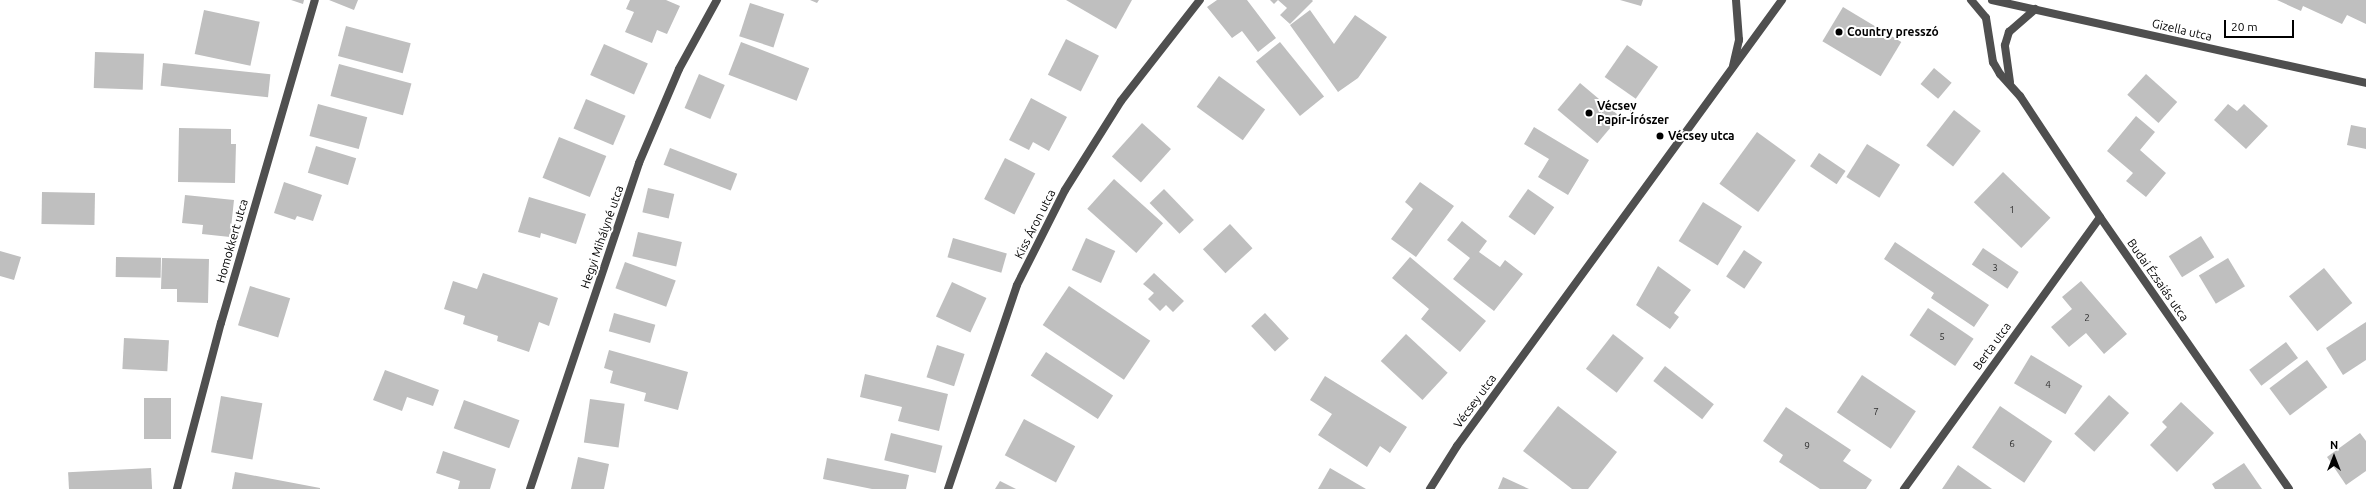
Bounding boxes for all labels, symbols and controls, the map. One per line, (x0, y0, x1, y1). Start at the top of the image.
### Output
scale bar (2226, 12, 2296, 38)
street label: Gizella utca (2150, 16, 2214, 44)
text: 20 m (2231, 20, 2258, 33)
place label: Country presszó (1847, 25, 1939, 39)
marker: Country presszó (1834, 27, 1844, 37)
place label: Vécsey Papír-Írószer (1597, 99, 1669, 127)
marker: Vécsey Papír-Írószer (1584, 108, 1594, 118)
place label: Vécsey utca (1668, 129, 1735, 143)
marker: Vécsey utca (1655, 131, 1665, 141)
street label: Hegyi Mihályné utca (578, 184, 626, 290)
street label: Kiss Áron utca (1011, 187, 1059, 261)
street label: Homokkert utca (213, 197, 251, 285)
house number: 1 (2009, 204, 2015, 216)
street label: Budai Ézsaiás utca (2124, 236, 2192, 324)
house number: 3 (1992, 262, 1998, 274)
house number: 2 (2084, 312, 2090, 324)
street label: Berta utca (1970, 319, 2014, 373)
house number: 5 (1939, 331, 1945, 343)
street label: Vécsey utca (1451, 371, 1499, 431)
house number: 4 (2045, 379, 2051, 391)
house number: 7 (1873, 406, 1879, 418)
north arrow (2314, 437, 2354, 477)
house number: 6 (2009, 438, 2015, 450)
text: N (2330, 439, 2338, 451)
house number: 9 (1804, 440, 1810, 452)

